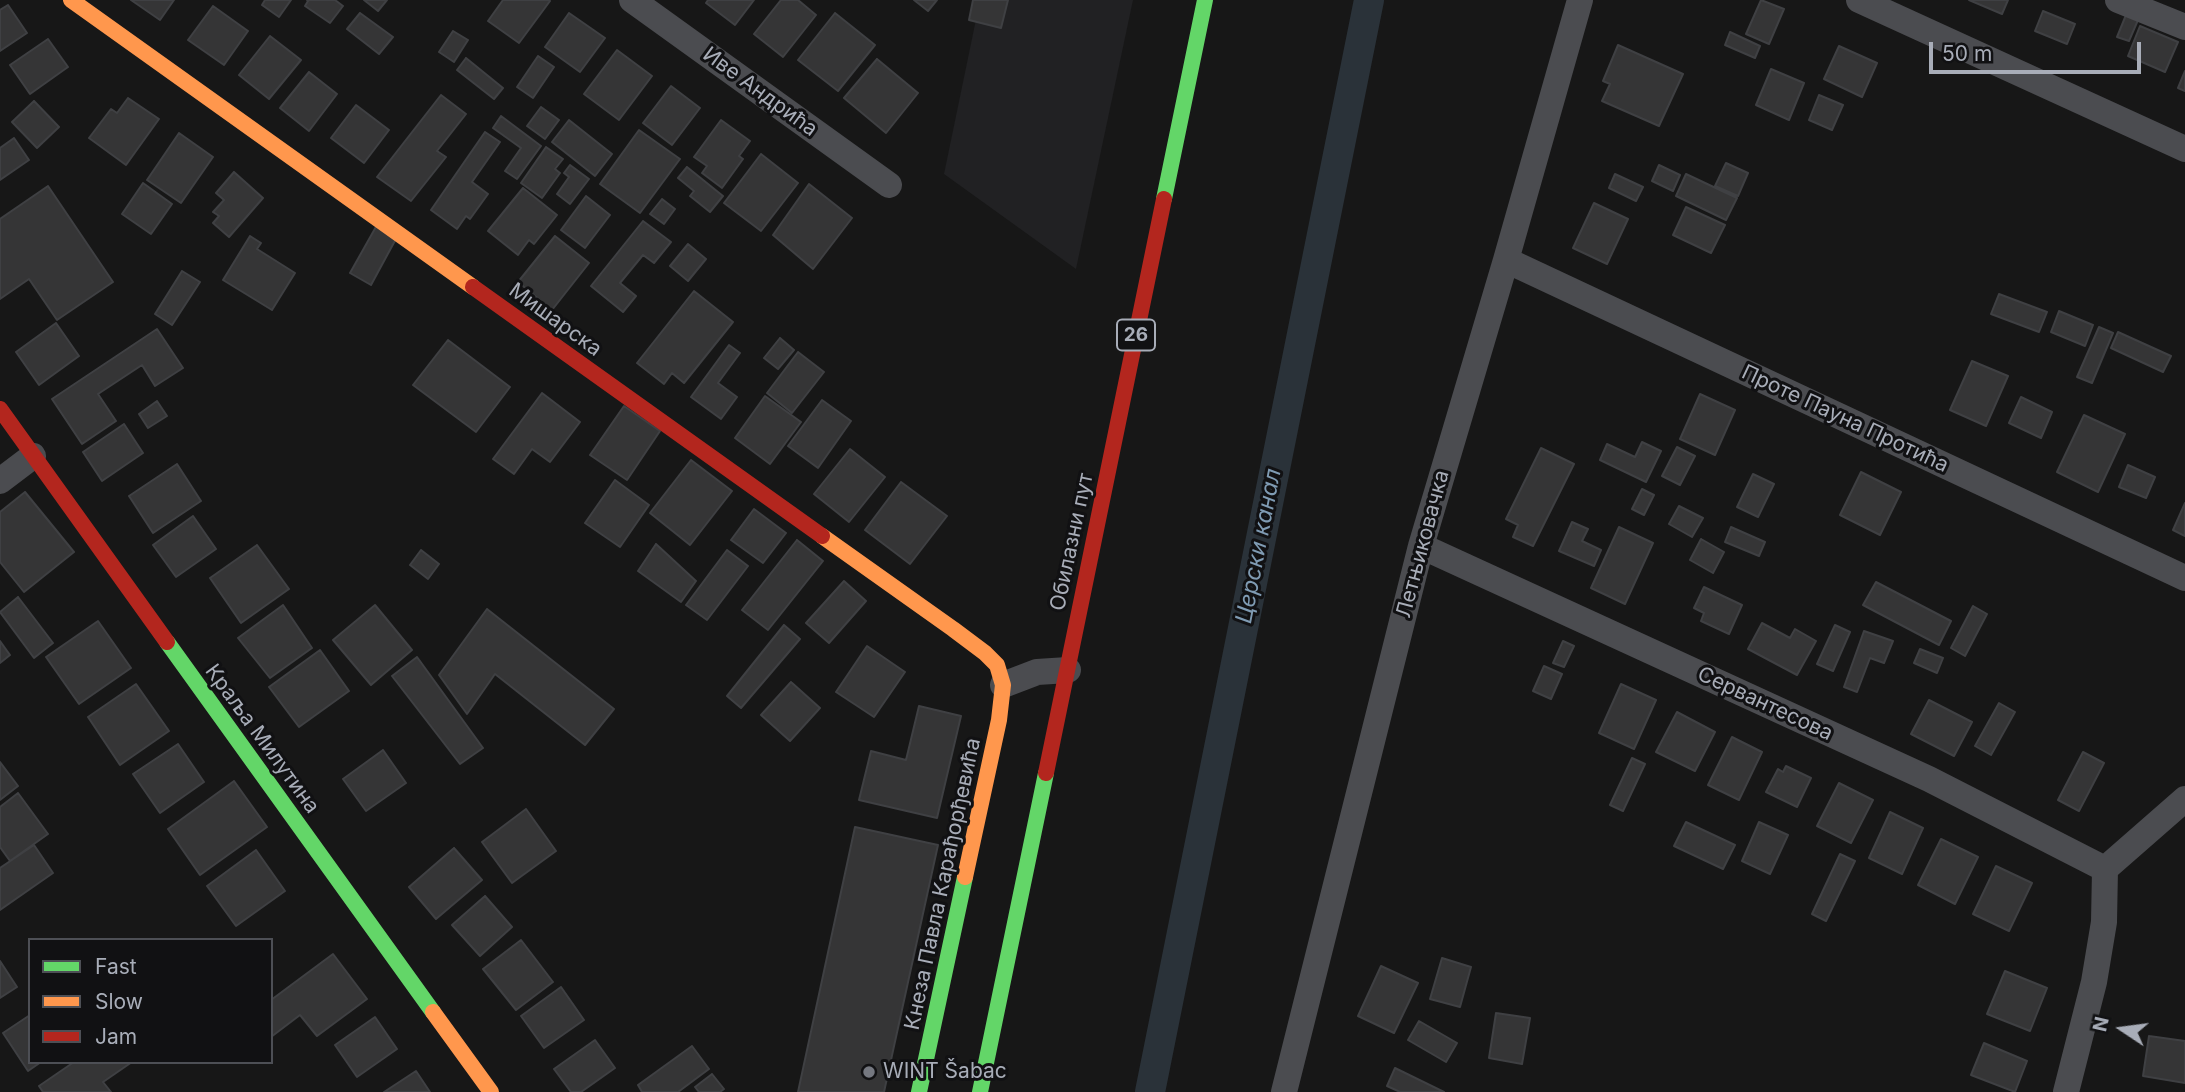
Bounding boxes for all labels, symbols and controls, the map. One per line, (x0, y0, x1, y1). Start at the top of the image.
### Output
scale bar (1933, 28, 2145, 72)
text: 50 m (1942, 41, 1992, 66)
street label: Иве Андрића (698, 42, 822, 142)
street label: Мишарска (504, 278, 606, 362)
road number: 26 (1117, 320, 1155, 350)
street label: Проте Пауна Протића (1738, 360, 1952, 478)
water label: Церски канал (1230, 466, 1288, 626)
street label: Летњиковачка (1391, 467, 1455, 621)
street label: Обилазни пут (1045, 471, 1099, 613)
street label: Краља Милутина (199, 660, 325, 818)
street label: Сервантесова (1693, 662, 1837, 746)
street label: Кнеза Павла Карађорђевића (900, 736, 986, 1032)
legend (28, 938, 273, 1064)
text: Fast (95, 954, 137, 979)
text: Slow (95, 989, 143, 1014)
north arrow (2087, 994, 2157, 1064)
text: N (2088, 1015, 2114, 1034)
text: Jam (95, 1024, 137, 1049)
place label: WINT Šabac (883, 1059, 1007, 1085)
marker: WINT Šabac (861, 1064, 877, 1080)

